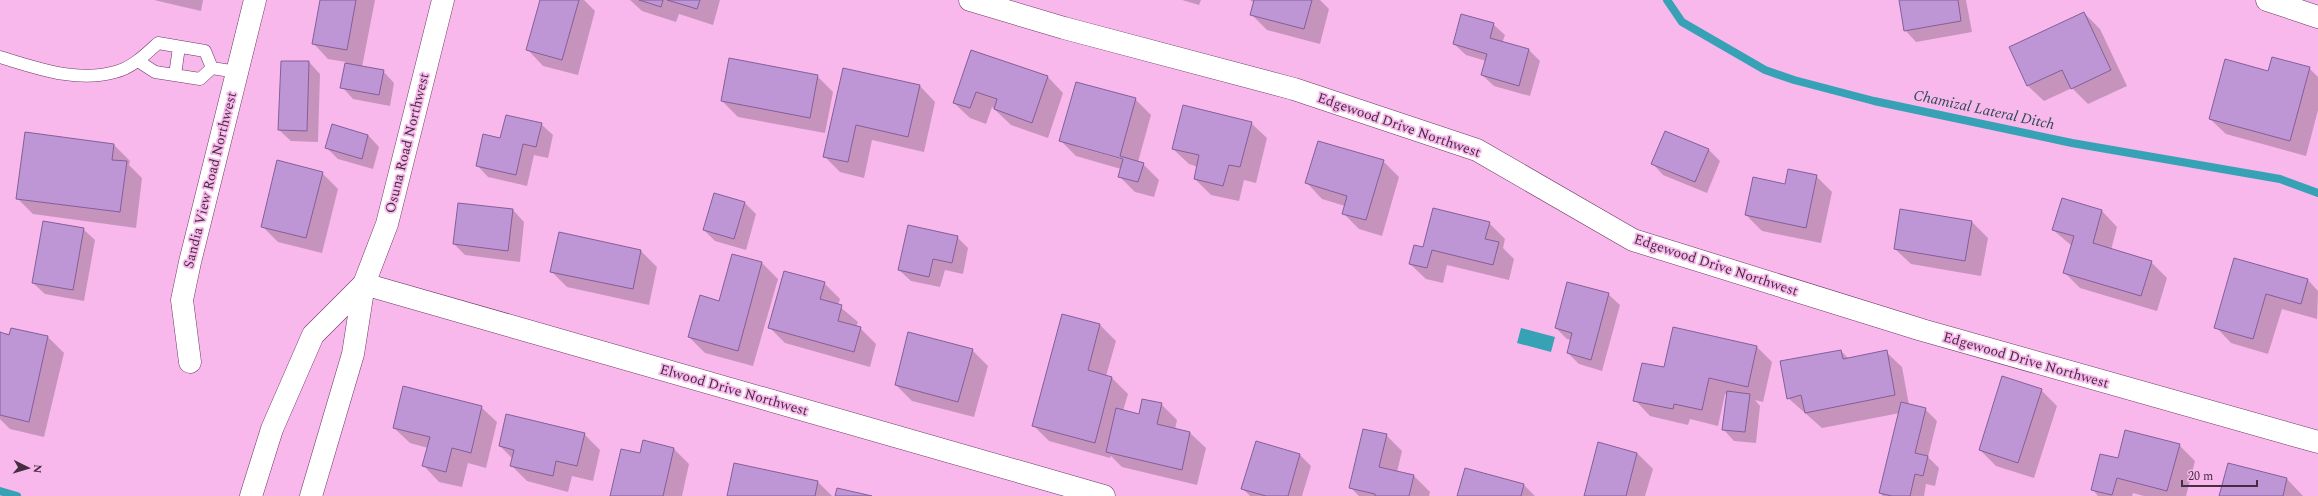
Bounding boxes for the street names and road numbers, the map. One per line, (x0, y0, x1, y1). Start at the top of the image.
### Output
street label: Osuna Road Northwest (379, 70, 435, 215)
street label: Edgewood Drive Northwest (1314, 87, 1484, 163)
street label: Sandia View Road Northwest (178, 89, 242, 271)
street label: Edgewood Drive Northwest (1631, 228, 1801, 302)
street label: Edgewood Drive Northwest (1941, 326, 2111, 394)
street label: Elwood Drive Northwest (657, 359, 811, 421)

